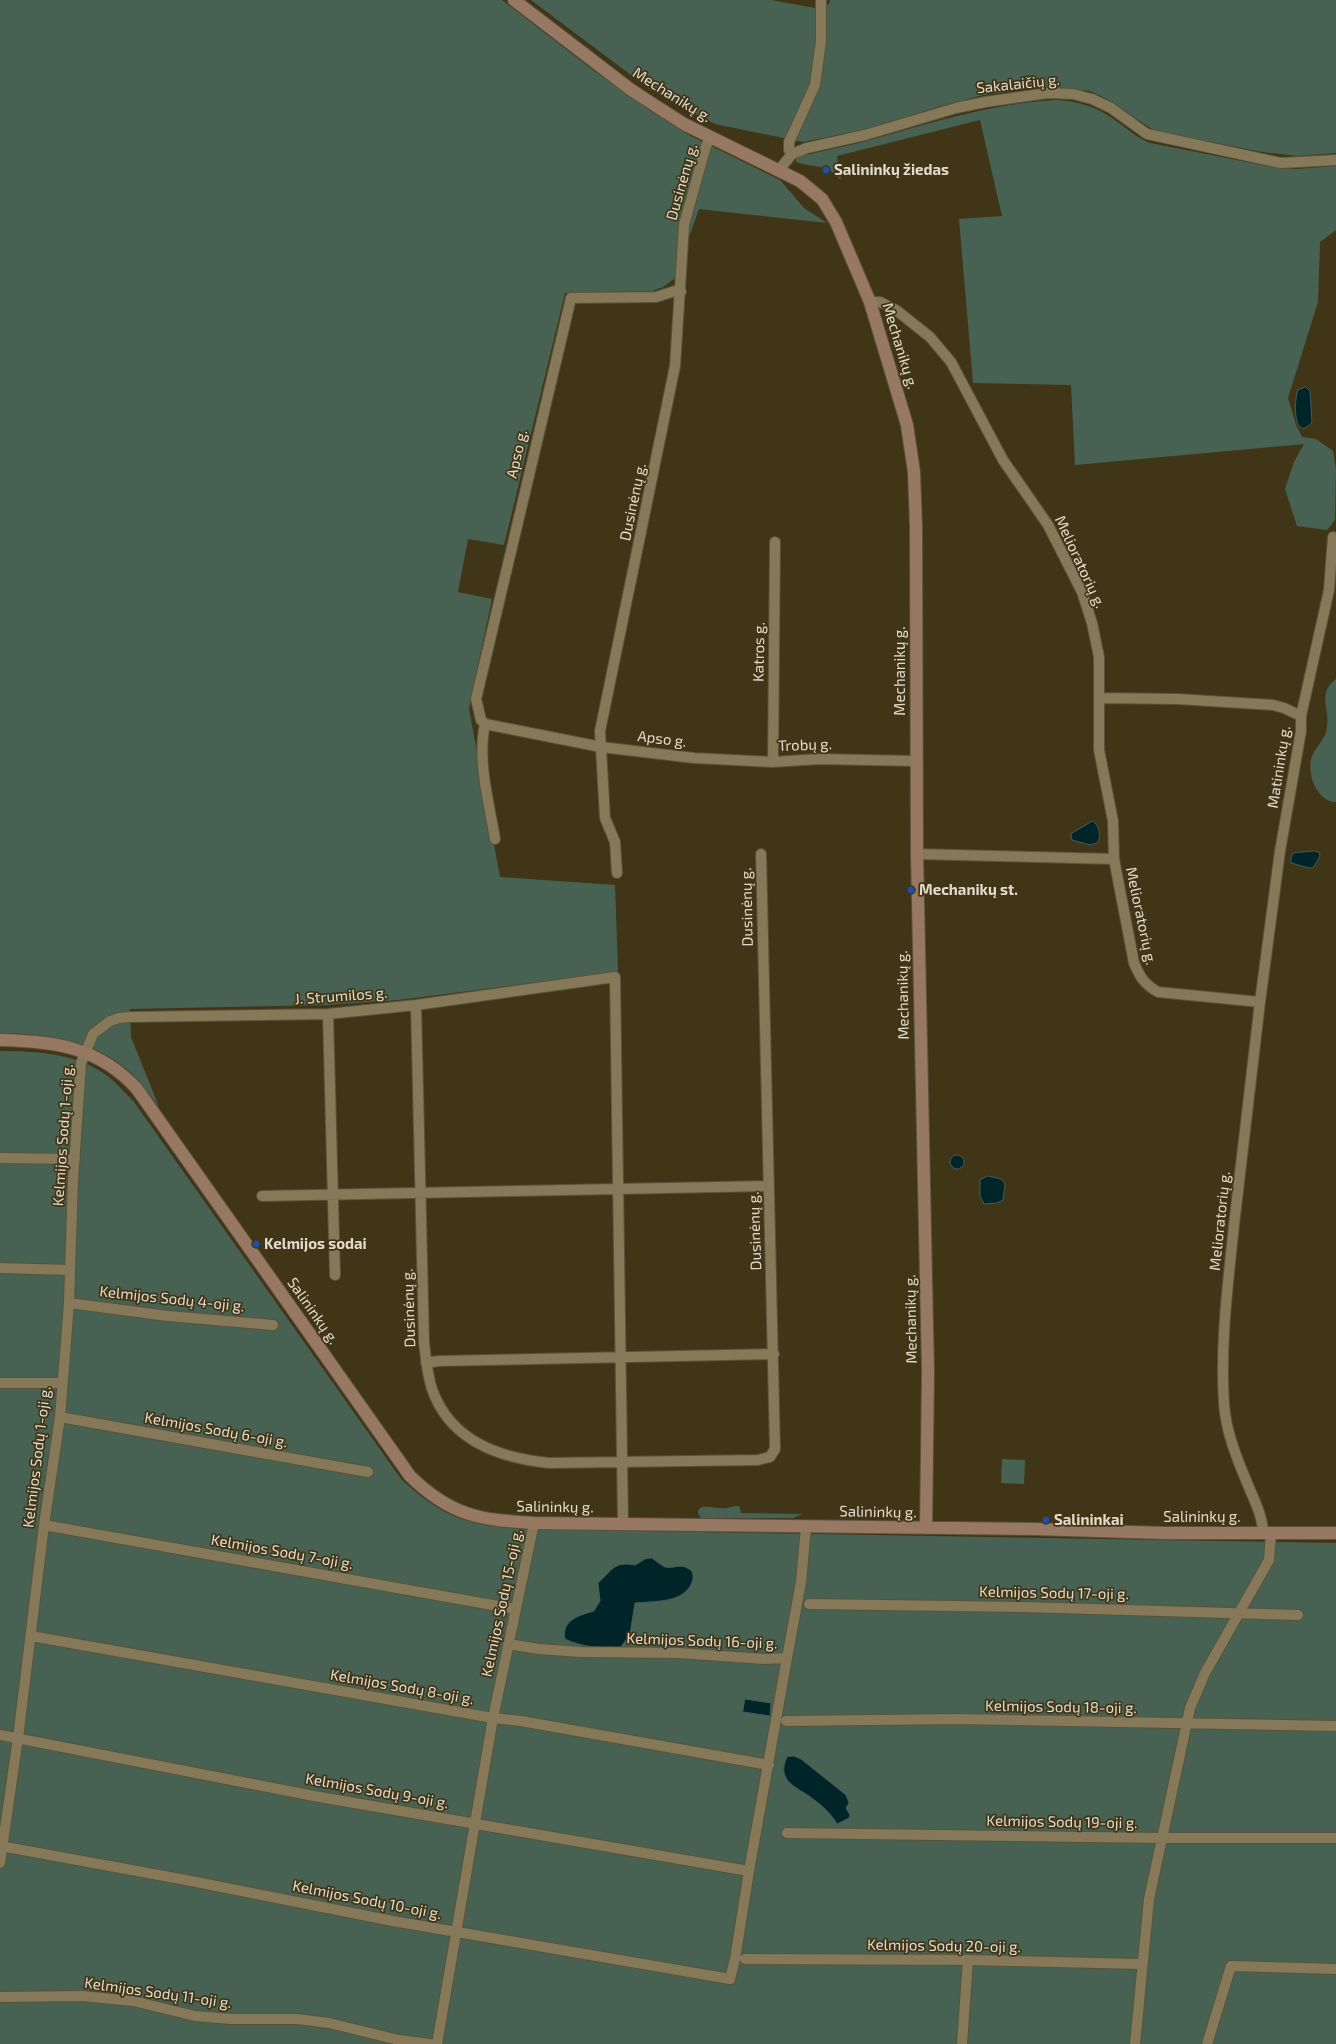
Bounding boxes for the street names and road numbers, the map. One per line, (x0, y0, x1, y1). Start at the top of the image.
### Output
street label: Mechanikų g. (629, 64, 715, 126)
street label: Sakalaičių g. (975, 71, 1061, 97)
street label: Dusinėnų g. (662, 142, 702, 222)
street label: Mechanikų g. (878, 301, 922, 391)
street label: Apso g. (503, 428, 531, 480)
street label: Dusinėnų g. (616, 461, 650, 543)
street label: Melioratorių g. (1051, 513, 1109, 611)
street label: Katros g. (749, 622, 769, 682)
street label: Mechanikų g. (891, 626, 909, 716)
street label: Matininkų g. (1264, 724, 1294, 810)
street label: Apso g. (636, 727, 688, 751)
street label: Trobų g. (778, 735, 832, 755)
street label: Melioratorių g. (1122, 865, 1160, 967)
street label: Dusinėnų g. (737, 867, 757, 947)
street label: Mechanikų g. (893, 950, 913, 1040)
street label: J. Strumilos g. (294, 984, 388, 1008)
street label: Kelmijos Sodų 1-oji g. (49, 1063, 77, 1207)
street label: Melioratorių g. (1206, 1170, 1234, 1272)
street label: Dusinėnų g. (745, 1191, 765, 1271)
street label: Dusinėnų g. (399, 1268, 419, 1348)
street label: Salininkų g. (283, 1274, 343, 1348)
street label: Mechanikų g. (901, 1274, 921, 1364)
street label: Kelmijos Sodų 4-oji g. (99, 1282, 245, 1316)
street label: Kelmijos Sodų 1-oji g. (19, 1385, 55, 1529)
street label: Kelmijos Sodų 6-oji g. (143, 1409, 289, 1451)
street label: Salininkų g. (516, 1497, 594, 1517)
street label: Salininkų g. (839, 1502, 917, 1522)
street label: Salininkų g. (1163, 1508, 1241, 1526)
street label: Kelmijos Sodų 15-oji g. (478, 1527, 526, 1679)
street label: Kelmijos Sodų 7-oji g. (210, 1531, 354, 1573)
street label: Kelmijos Sodų 17-oji g. (979, 1583, 1129, 1603)
street label: Kelmijos Sodų 16-oji g. (626, 1629, 778, 1653)
street label: Kelmijos Sodų 8-oji g. (329, 1665, 475, 1709)
street label: Kelmijos Sodų 18-oji g. (985, 1697, 1137, 1717)
street label: Kelmijos Sodų 9-oji g. (304, 1770, 450, 1812)
street label: Kelmijos Sodų 19-oji g. (986, 1812, 1138, 1832)
street label: Kelmijos Sodų 10-oji g. (291, 1877, 443, 1923)
street label: Kelmijos Sodų 20-oji g. (867, 1936, 1021, 1956)
street label: Kelmijos Sodų 11-oji g. (83, 1974, 233, 2012)

